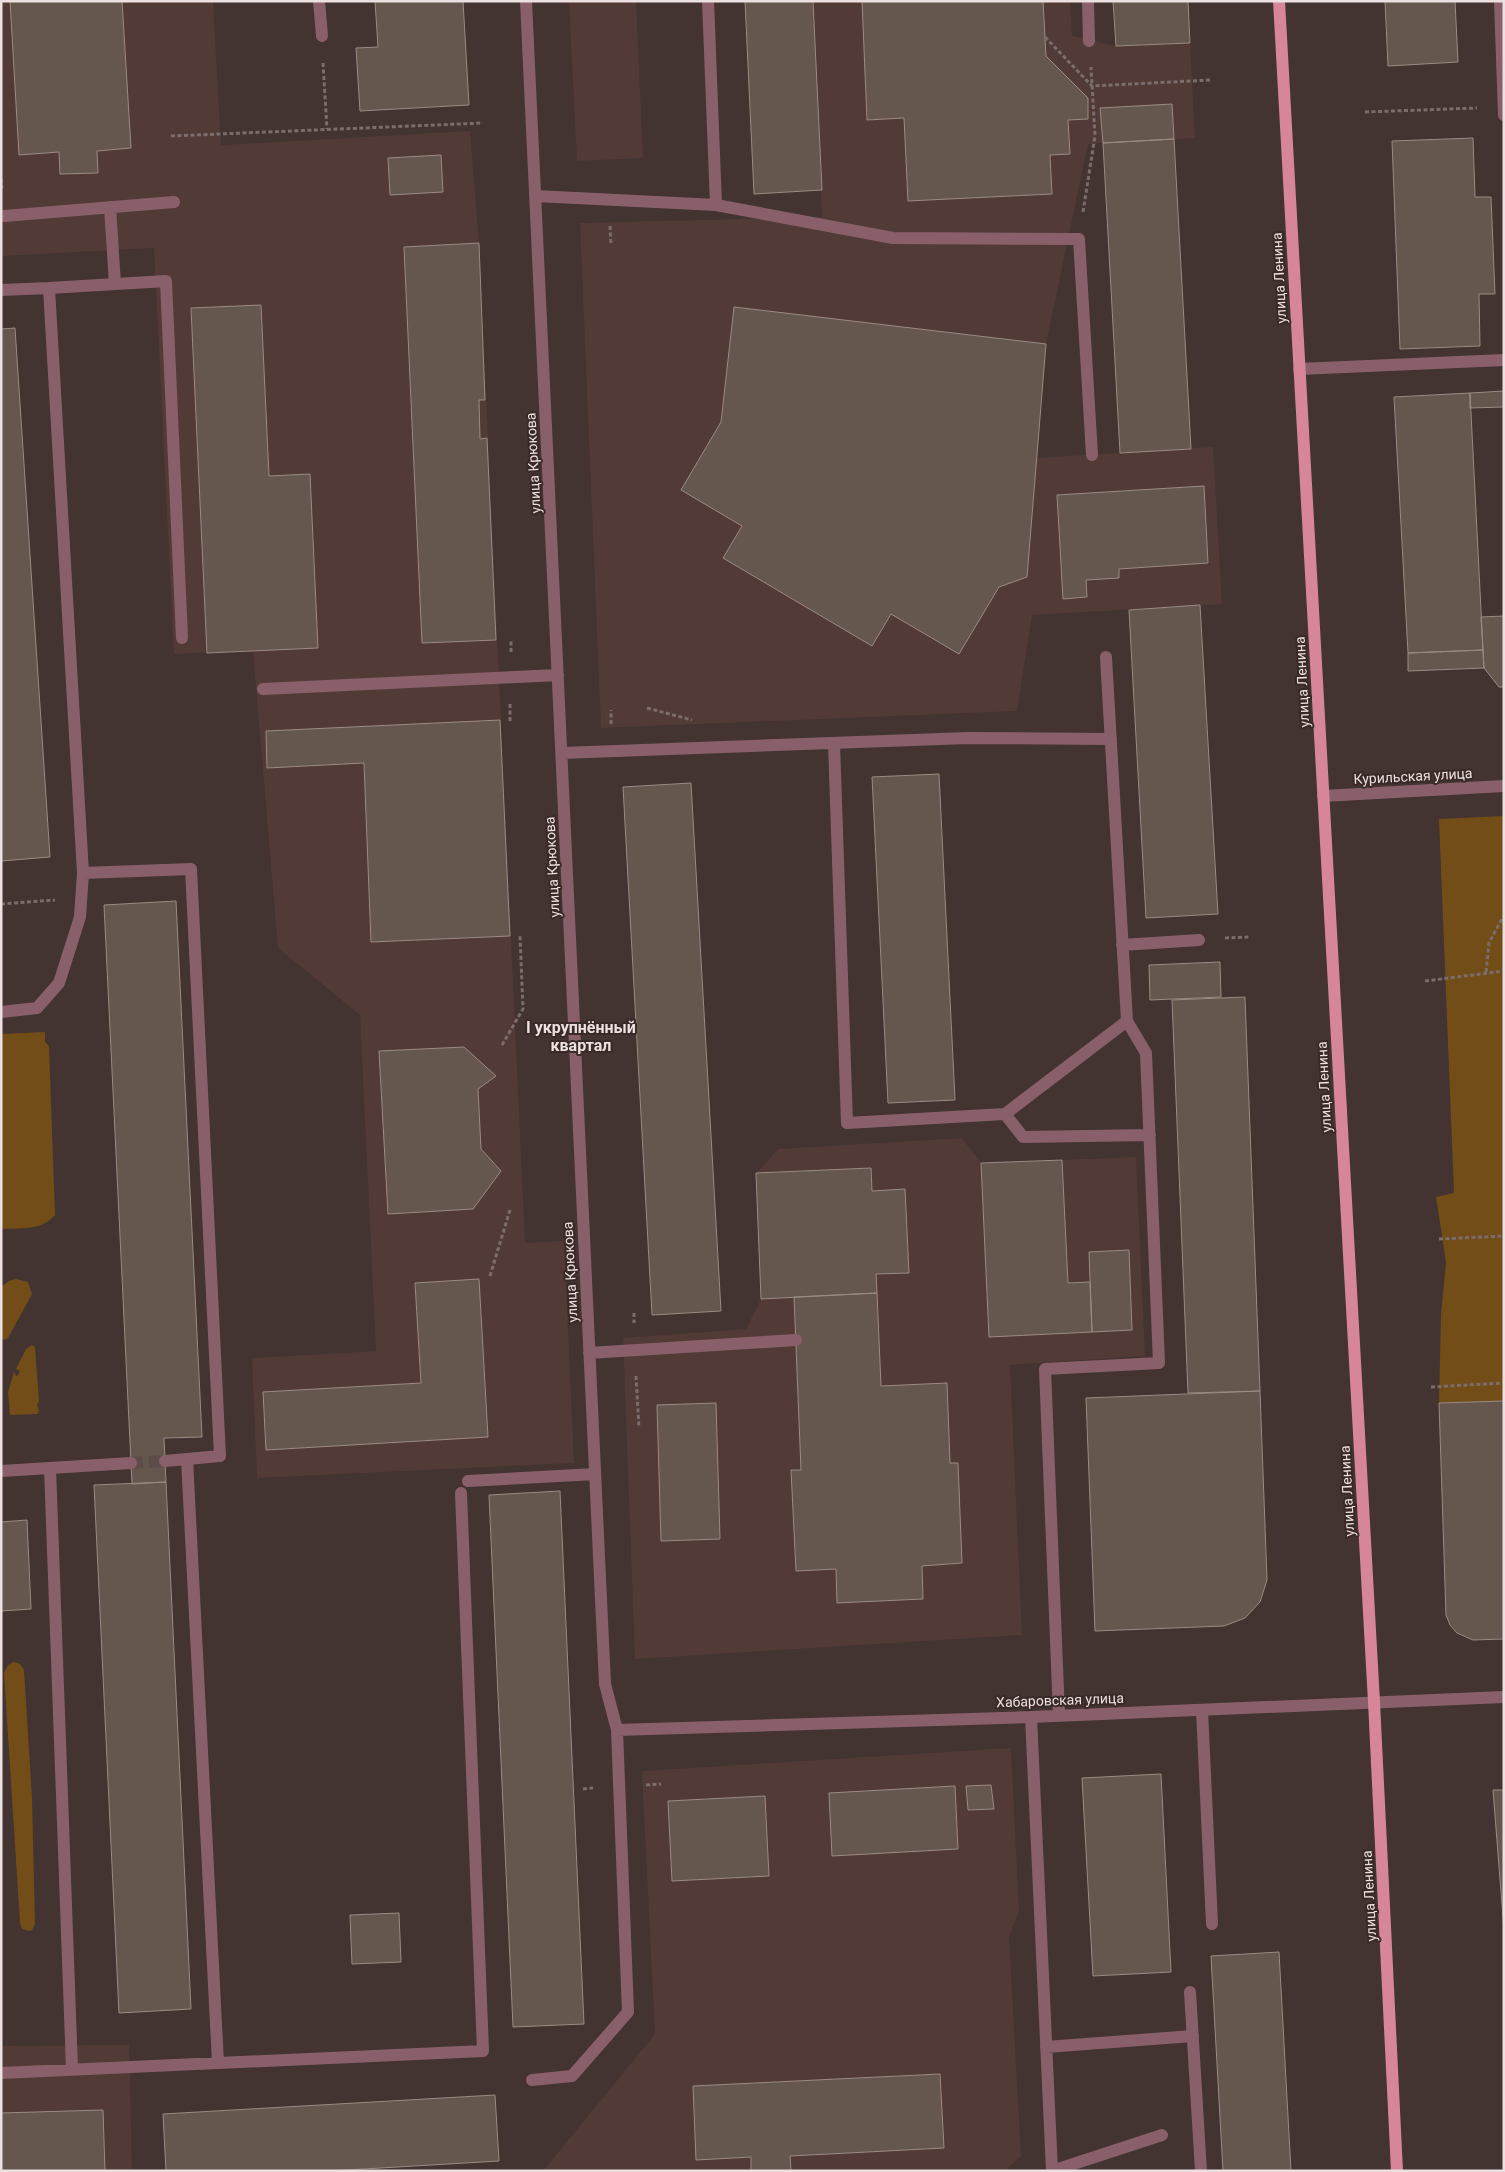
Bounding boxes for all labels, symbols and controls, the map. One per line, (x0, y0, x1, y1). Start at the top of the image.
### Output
street label: улица Ленина (1269, 232, 1289, 324)
street label: улица Крюкова (522, 412, 544, 514)
street label: улица Ленина (1292, 636, 1312, 728)
street label: Курильская улица (1353, 765, 1473, 787)
street label: улица Крюкова (541, 816, 563, 918)
district label: I укрупнённый квартал (526, 1018, 636, 1055)
street label: улица Ленина (1314, 1041, 1334, 1133)
street label: улица Крюкова (559, 1221, 581, 1323)
street label: улица Ленина (1337, 1445, 1357, 1537)
street label: Хабаровская улица (996, 1690, 1124, 1710)
street label: улица Ленина (1359, 1850, 1379, 1942)

